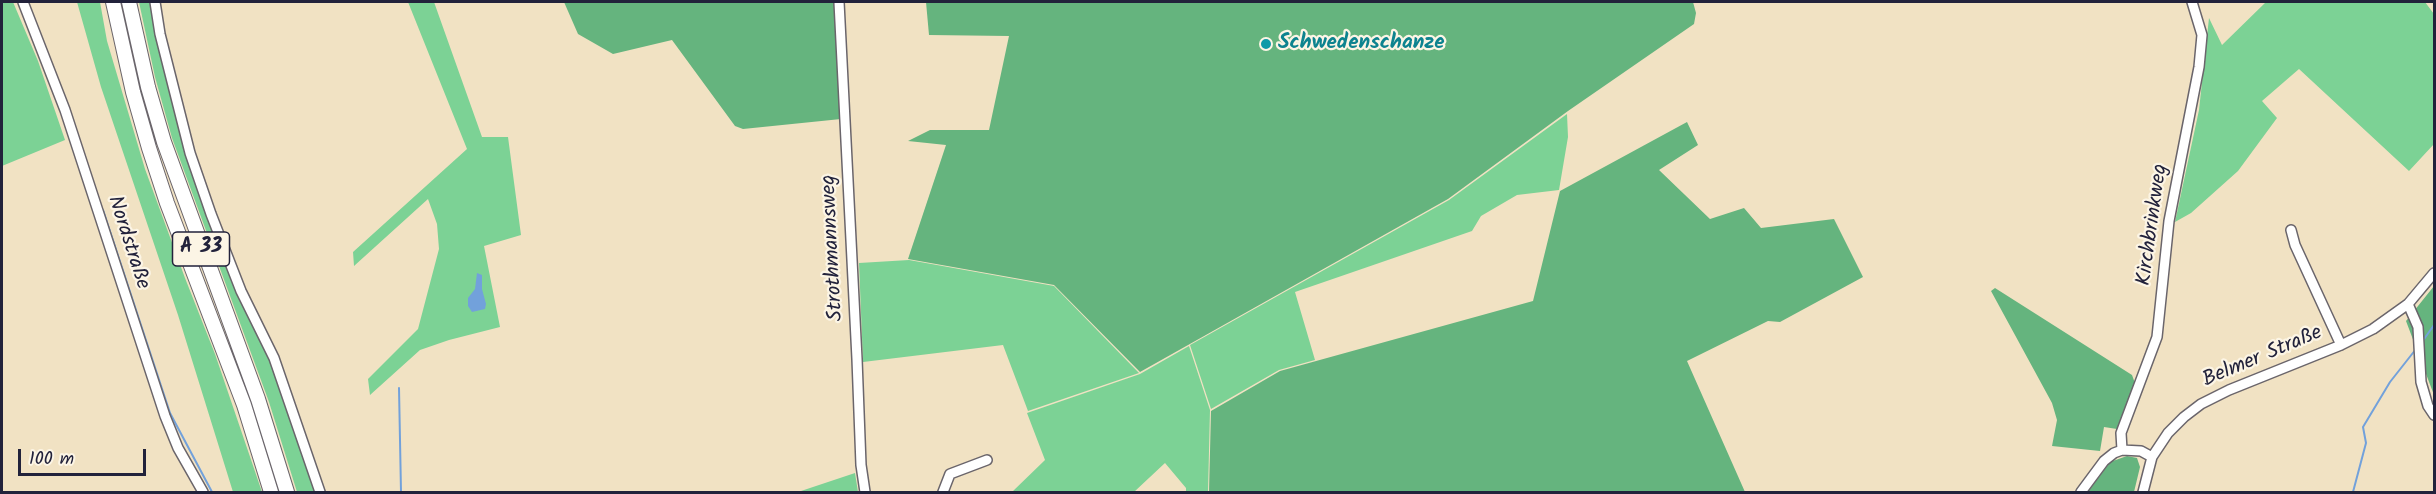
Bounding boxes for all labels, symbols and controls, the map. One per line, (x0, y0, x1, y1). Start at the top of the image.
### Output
place label: Schwedenschanze (1278, 31, 1445, 57)
marker: Schwedenschanze (1259, 37, 1273, 51)
street label: Kirchbrinkweg (2133, 163, 2175, 287)
street label: Strothmannsweg (818, 174, 850, 322)
street label: Nordstraße (100, 193, 154, 293)
road number: A 33 (172, 232, 230, 266)
street label: Belmer Straße (2199, 322, 2327, 394)
scale bar (21, 437, 148, 475)
text: 100 m (29, 445, 74, 474)

